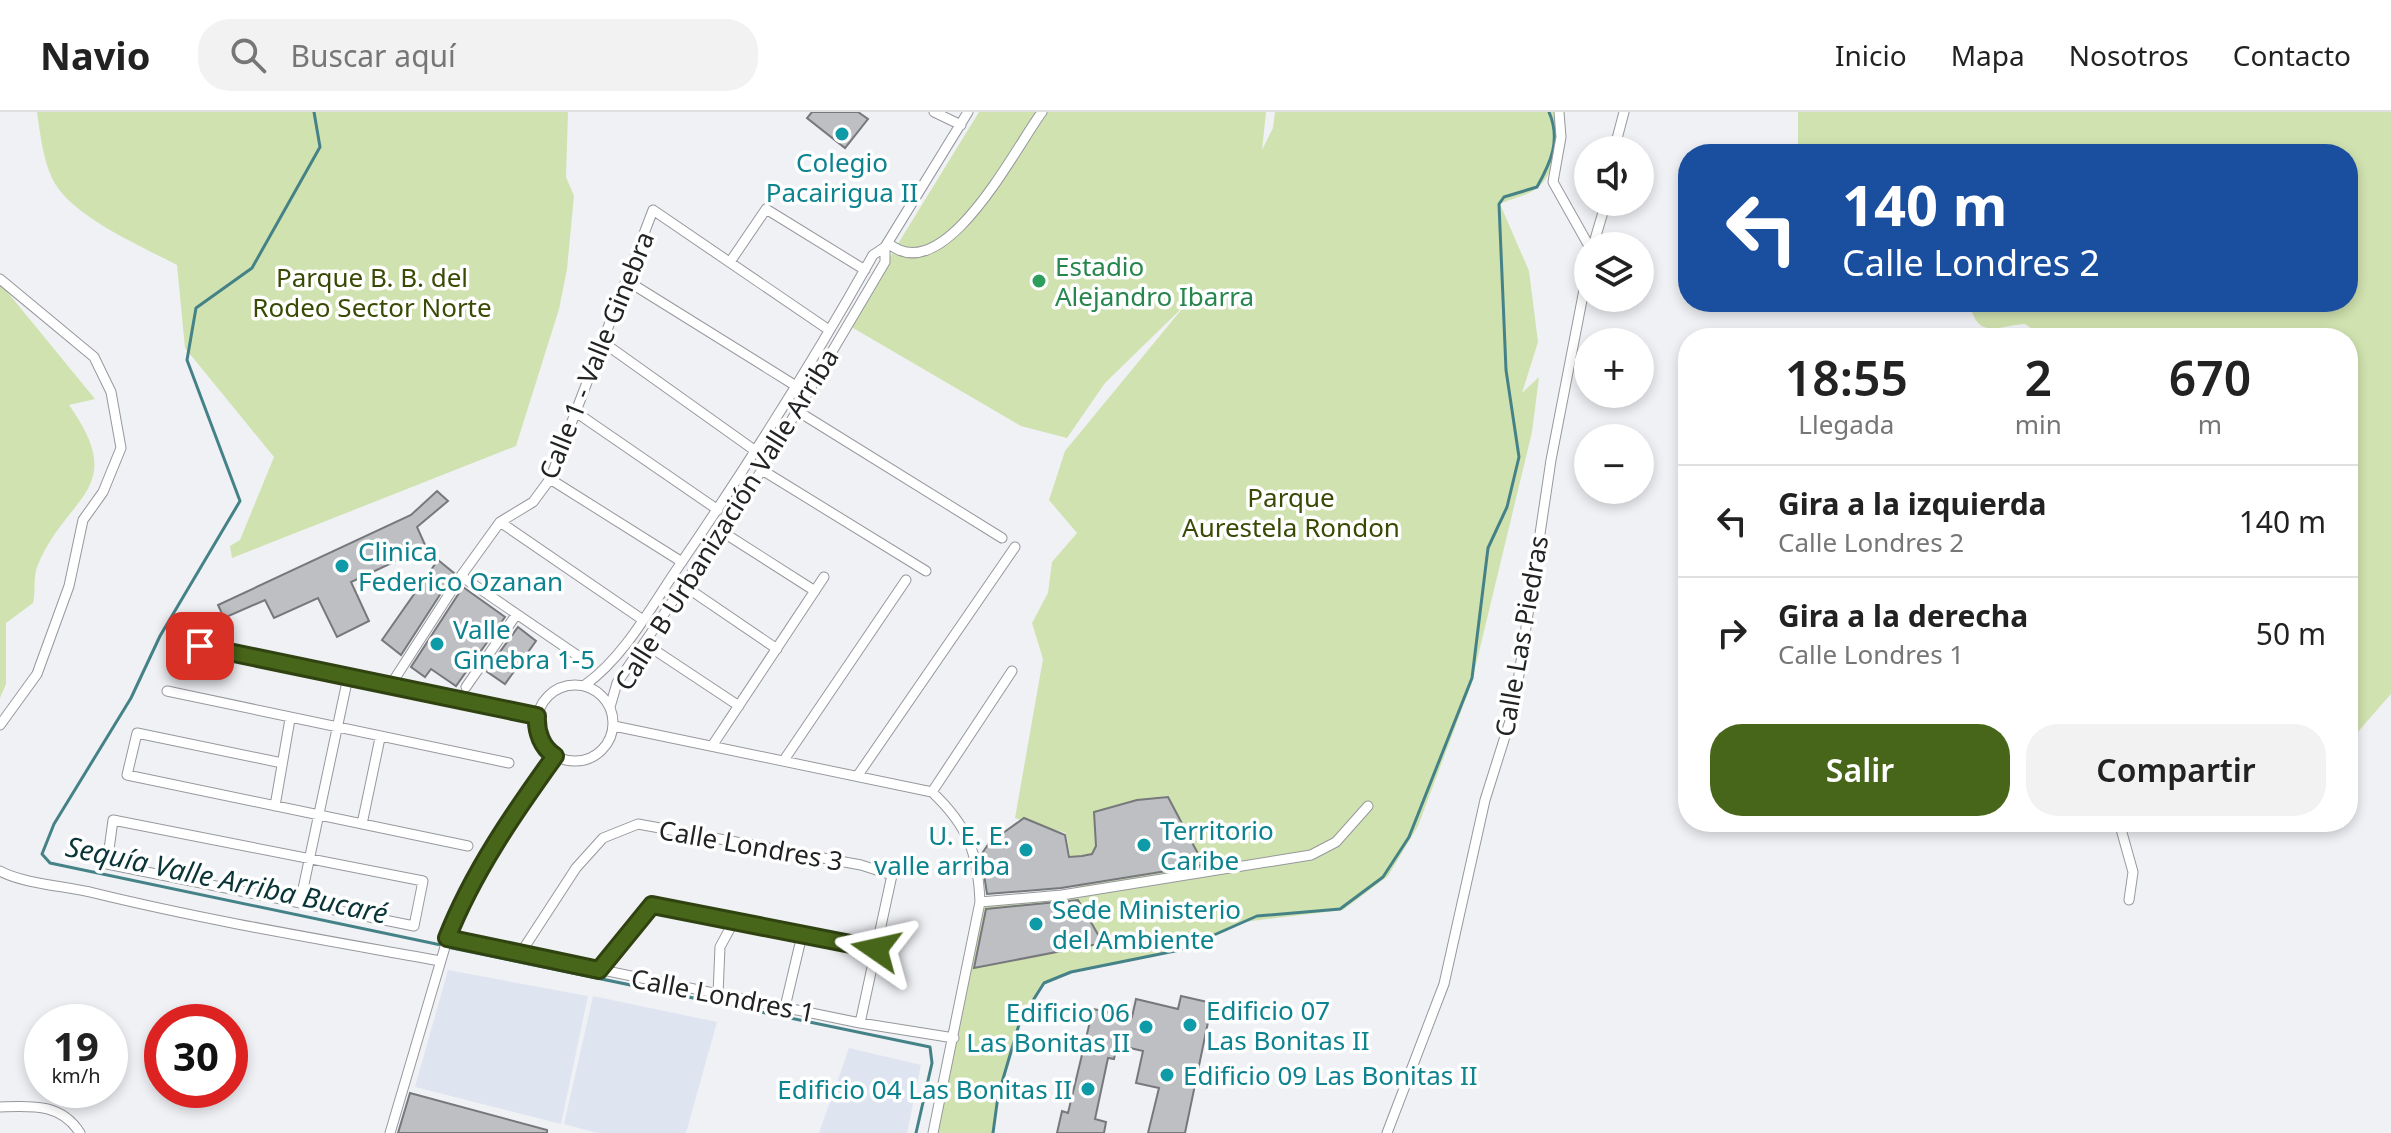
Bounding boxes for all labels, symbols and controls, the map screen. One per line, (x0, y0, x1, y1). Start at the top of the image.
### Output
search box (198, 19, 758, 91)
text: Navio (40, 29, 150, 81)
icon: search (226, 33, 270, 77)
text: Buscar aquí (290, 35, 456, 76)
text: Inicio (1835, 36, 1907, 74)
text: Mapa (1951, 36, 2025, 74)
text: Nosotros (2069, 36, 2189, 74)
text: Contacto (2233, 36, 2351, 74)
marker: Colegio Pacairigua II (833, 125, 851, 143)
map controls (1574, 136, 1654, 504)
button: sound (1574, 136, 1654, 216)
place label: Colegio Pacairigua II (766, 144, 918, 210)
text: 140 m (1842, 166, 2007, 242)
icon: left (1710, 176, 1814, 280)
street label: Calle 1 - Valle Ginebra (530, 226, 662, 484)
button: layers (1574, 232, 1654, 312)
text: Calle Londres 2 (1842, 238, 2100, 287)
place label: Estadio Alejandro Ibarra (1055, 248, 1254, 314)
park label: Parque B. B. del Rodeo Sector Norte (252, 259, 492, 325)
marker: Estadio Alejandro Ibarra (1030, 272, 1048, 290)
button: + (1574, 328, 1654, 408)
street label: Calle B Urbanización Valle Arriba (606, 341, 846, 697)
text: 18:55 (1785, 345, 1908, 410)
text: 2 (2025, 345, 2052, 410)
text: 670 (2169, 345, 2251, 410)
text: Llegada (1798, 406, 1894, 442)
text: min (2015, 406, 2062, 442)
text: m (2198, 406, 2222, 442)
button: − (1574, 424, 1654, 504)
park label: Parque Aurestela Rondon (1182, 479, 1400, 545)
text: Gira a la izquierda (1778, 483, 2047, 524)
icon: left (1710, 499, 1754, 543)
text: 140 m (2239, 501, 2326, 542)
text: Calle Londres 2 (1778, 524, 1964, 560)
place label: Clinica Federico Ozanan (358, 533, 563, 599)
street label: Calle Las Piedras (1486, 533, 1556, 739)
marker: Clinica Federico Ozanan (333, 557, 351, 575)
text: Gira a la derecha (1778, 595, 2028, 636)
place label: Valle Ginebra 1-5 (453, 611, 595, 677)
icon: right (1710, 611, 1754, 655)
pin (166, 612, 234, 680)
text: 50 m (2256, 613, 2326, 654)
icon: arrive (178, 624, 222, 668)
marker: Valle Ginebra 1-5 (428, 635, 446, 653)
text: Calle Londres 1 (1778, 636, 1964, 672)
button: Salir (1710, 724, 2010, 816)
button: Compartir (2026, 724, 2326, 816)
street label: Calle Londres 3 (656, 811, 846, 879)
place label: Territorio Caribe (1160, 812, 1274, 878)
place label: U. E. E. valle arriba (874, 817, 1010, 883)
water label: Sequía Valle Arriba Bucaré (63, 826, 392, 932)
marker: Territorio Caribe (1135, 836, 1153, 854)
marker: U. E. E. valle arriba (1017, 841, 1035, 859)
place label: Sede Ministerio del Ambiente (1052, 891, 1241, 957)
position arrow (834, 907, 918, 991)
marker: Sede Ministerio del Ambiente (1027, 915, 1045, 933)
street label: Calle Londres 1 (628, 960, 818, 1030)
place label: Edificio 07 Las Bonitas II (1206, 992, 1370, 1058)
place label: Edificio 06 Las Bonitas II (966, 994, 1130, 1060)
speed limit sign: 30 (144, 1004, 248, 1108)
marker: Edificio 07 Las Bonitas II (1181, 1016, 1199, 1034)
text: 19 (53, 1018, 99, 1073)
marker: Edificio 06 Las Bonitas II (1137, 1018, 1155, 1036)
place label: Edificio 09 Las Bonitas II (1183, 1057, 1478, 1093)
text: km/h (51, 1062, 101, 1089)
marker: Edificio 09 Las Bonitas II (1158, 1066, 1176, 1084)
place label: Edificio 04 Las Bonitas II (777, 1071, 1072, 1107)
marker: Edificio 04 Las Bonitas II (1079, 1080, 1097, 1098)

